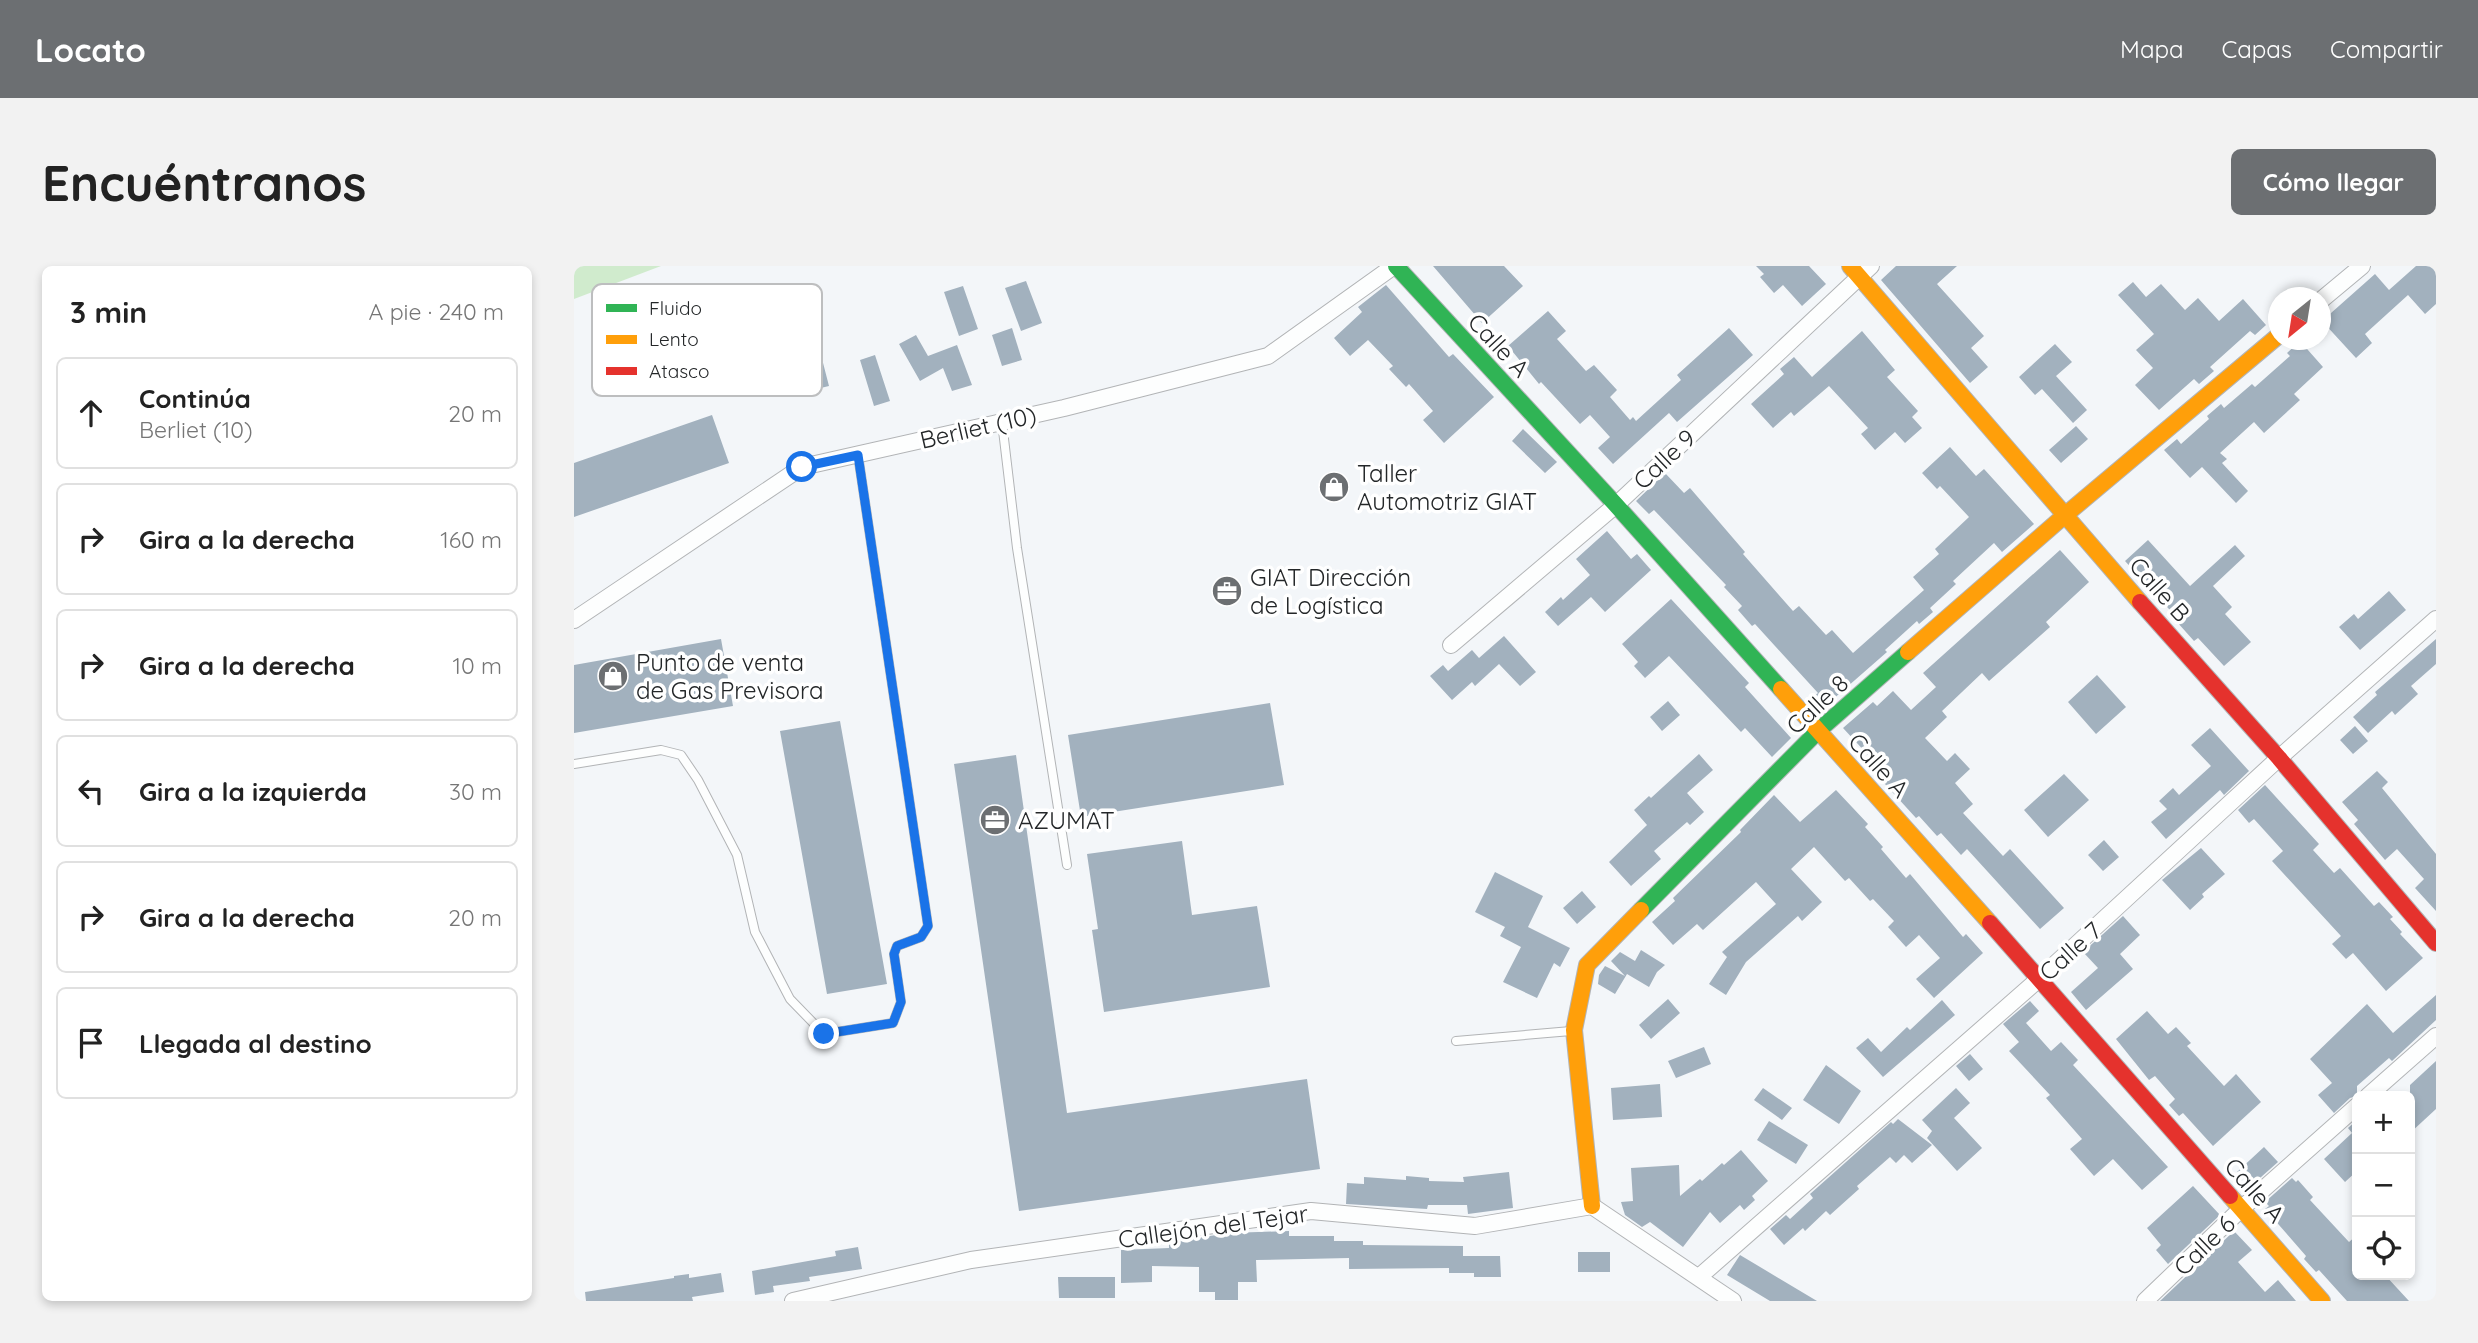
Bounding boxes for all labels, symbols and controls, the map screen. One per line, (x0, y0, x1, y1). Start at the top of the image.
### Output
text: Locato (35, 29, 146, 70)
text: Mapa (2120, 34, 2184, 64)
text: Capas (2222, 34, 2292, 64)
text: Compartir (2330, 34, 2443, 64)
button: Cómo llegar (2231, 149, 2436, 215)
text: Encuéntranos (42, 152, 366, 213)
legend (592, 284, 822, 396)
north arrow (2268, 287, 2331, 350)
text: 3 min (70, 293, 147, 331)
text: Fluido (649, 296, 702, 320)
text: A pie · 240 m (368, 297, 504, 326)
street label: Calle A (1462, 307, 1536, 383)
text: Lento (649, 327, 699, 351)
text: Atasco (649, 359, 709, 383)
text: Continúa (139, 382, 251, 415)
icon: ahead (72, 394, 110, 432)
text: 20 m (448, 399, 502, 428)
street label: Berliet (10) (917, 399, 1039, 455)
text: Berliet (10) (139, 415, 252, 444)
street label: Calle 9 (1627, 423, 1701, 495)
route start (786, 451, 817, 482)
place label: Taller Automotriz GIAT (1357, 458, 1537, 516)
shop icon: Taller Automotriz GIAT (1317, 470, 1351, 504)
icon: right (72, 520, 110, 558)
text: Gira a la derecha (139, 523, 355, 556)
text: 160 m (440, 525, 502, 554)
street label: Calle B (2123, 550, 2197, 628)
place label: GIAT Dirección de Logística (1250, 562, 1411, 620)
office icon: GIAT Dirección de Logística (1210, 574, 1244, 608)
icon: right (72, 646, 110, 684)
place label: Punto de venta de Gas Previsora (636, 647, 824, 705)
text: Gira a la derecha (139, 649, 355, 682)
text: 10 m (453, 651, 502, 680)
shop icon: Punto de venta de Gas Previsora (596, 659, 630, 693)
street label: Calle 8 (1780, 668, 1854, 740)
street label: Calle A (1842, 726, 1916, 804)
icon: left (72, 772, 110, 810)
text: Gira a la izquierda (139, 775, 367, 808)
text: 30 m (449, 777, 502, 806)
office icon: AZUMAT (978, 803, 1012, 837)
place label: AZUMAT (1018, 805, 1115, 835)
icon: right (72, 898, 110, 936)
text: Gira a la derecha (139, 901, 355, 934)
text: 20 m (448, 903, 502, 932)
street label: Calle 7 (2033, 915, 2107, 987)
route end (808, 1018, 839, 1049)
icon: arrive (72, 1024, 110, 1062)
text: Llegada al destino (139, 1027, 372, 1060)
map controls (2352, 1091, 2415, 1280)
button: + (2352, 1091, 2415, 1154)
street label: Calle A (2219, 1151, 2291, 1229)
button: − (2352, 1154, 2415, 1217)
street label: Callejón del Tejar (1116, 1198, 1310, 1254)
street label: Calle 6 (2167, 1208, 2241, 1282)
button: locate (2352, 1217, 2415, 1280)

